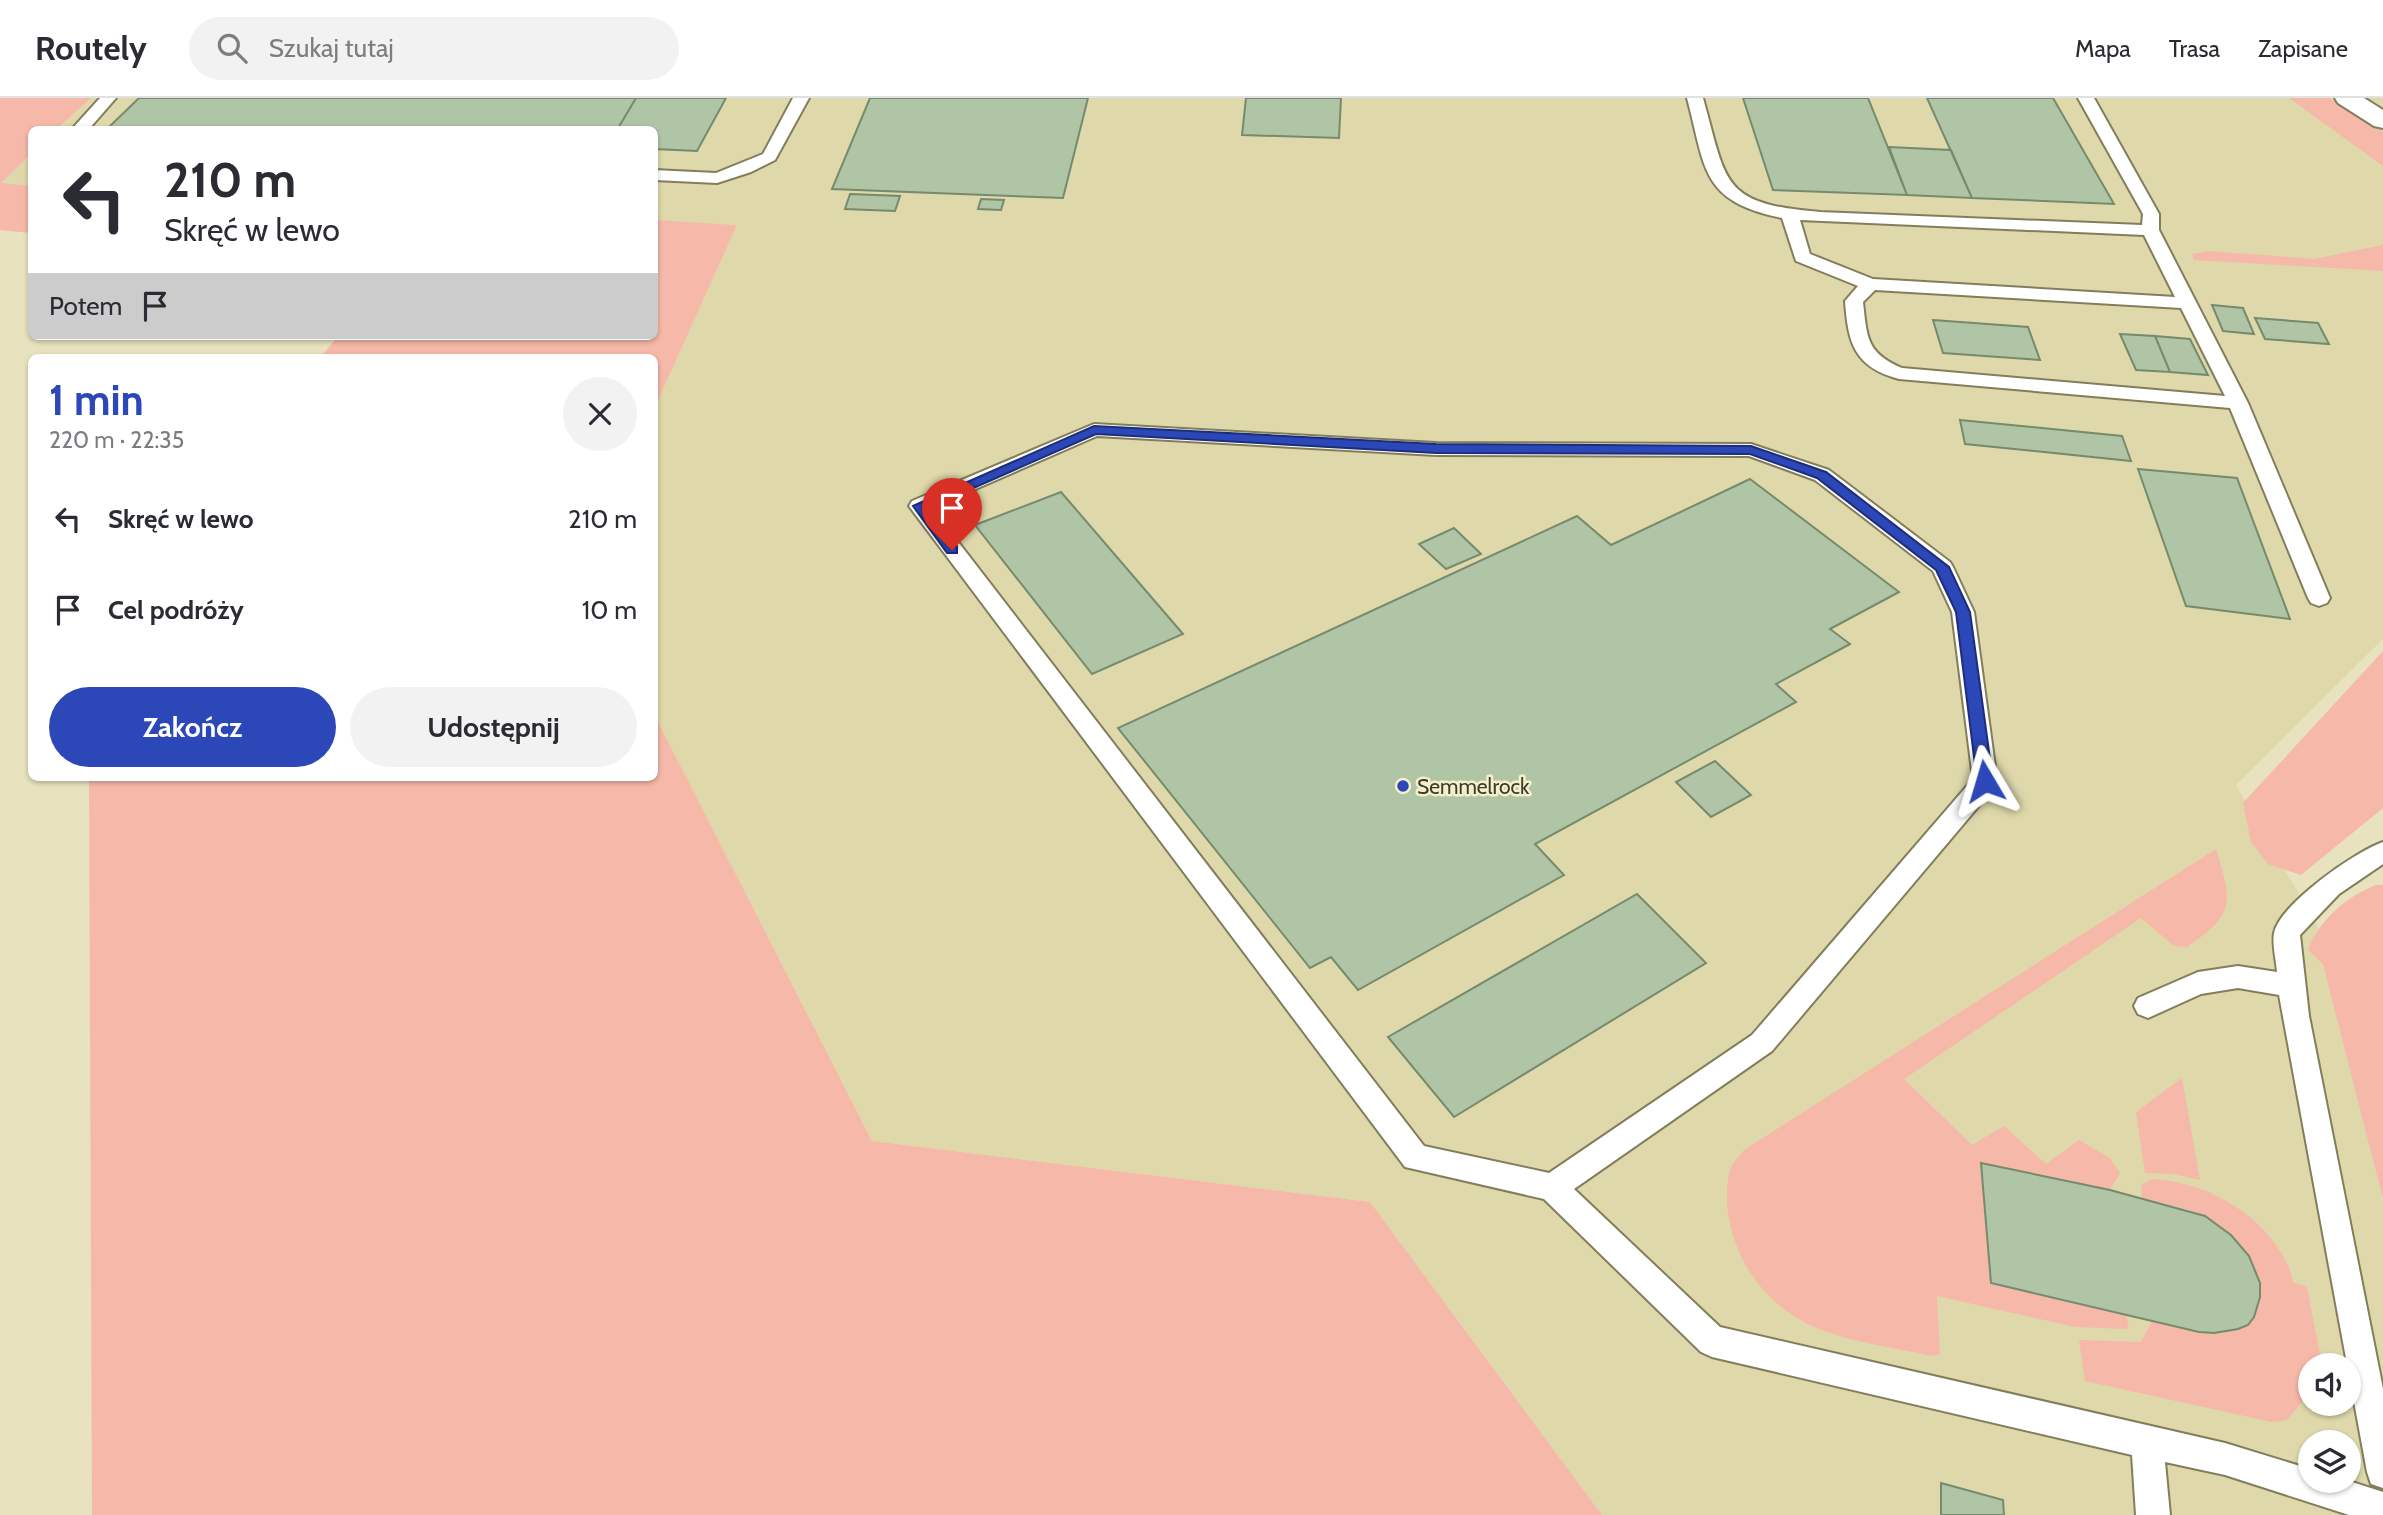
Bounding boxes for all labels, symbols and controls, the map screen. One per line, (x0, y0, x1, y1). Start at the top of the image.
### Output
search box (189, 17, 679, 80)
text: Routely (35, 28, 147, 68)
icon: search (213, 29, 251, 67)
text: Szukaj tutaj (269, 32, 394, 64)
text: Mapa (2075, 34, 2131, 63)
text: Trasa (2169, 34, 2220, 63)
text: Zapisane (2258, 34, 2348, 63)
text: 210 m (164, 150, 296, 209)
icon: left (49, 154, 140, 245)
text: Skręć w lewo (164, 210, 340, 249)
icon: arrive (136, 287, 174, 325)
text: Potem (49, 290, 122, 322)
text: 1 min (49, 374, 144, 426)
button: close (563, 377, 637, 451)
text: 220 m · 22:35 (49, 426, 184, 454)
pin (922, 478, 982, 550)
icon: arrive (933, 489, 971, 527)
icon: left (49, 500, 87, 538)
text: Skręć w lewo (108, 503, 254, 535)
text: 210 m (568, 503, 637, 535)
icon: arrive (49, 591, 87, 629)
text: Cel podróży (108, 594, 244, 626)
text: 10 m (582, 594, 637, 626)
button: Zakończ (49, 687, 336, 767)
button: Udostępnij (350, 687, 637, 767)
position arrow (1948, 744, 2022, 818)
place label: Semmelrock (1417, 774, 1530, 799)
marker: Semmelrock (1395, 778, 1411, 794)
map controls (2298, 1353, 2361, 1493)
button: sound (2298, 1353, 2361, 1416)
button: layers (2298, 1430, 2361, 1493)

